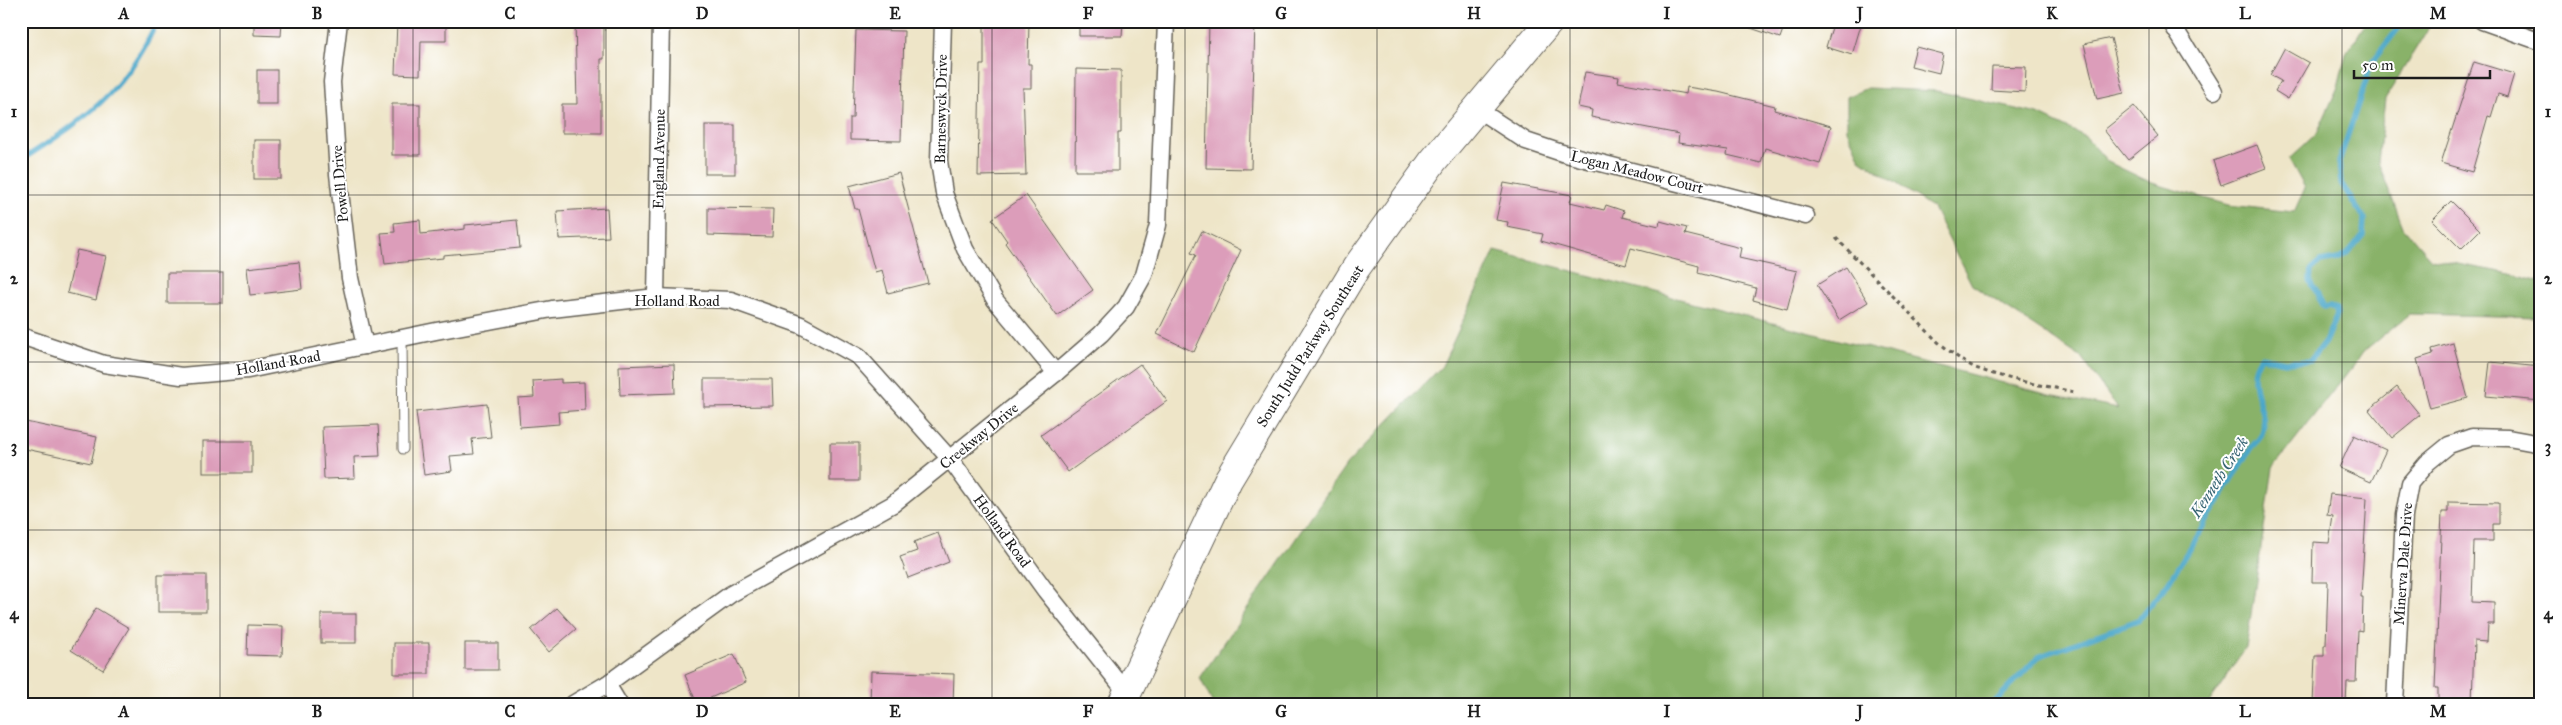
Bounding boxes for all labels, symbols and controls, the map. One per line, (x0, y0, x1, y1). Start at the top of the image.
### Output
text: A (118, 4, 130, 23)
text: B (312, 4, 322, 23)
text: C (505, 4, 516, 23)
text: D (696, 4, 709, 23)
text: E (889, 4, 901, 23)
text: F (1083, 4, 1094, 23)
text: G (1275, 4, 1287, 23)
text: H (1467, 4, 1481, 23)
text: I (1664, 4, 1671, 23)
text: J (1855, 4, 1864, 24)
text: K (2046, 4, 2058, 23)
text: L (2239, 4, 2251, 23)
text: M (2430, 4, 2447, 23)
scale bar (2354, 48, 2491, 80)
street label: Barneswyck Drive (931, 54, 951, 164)
text: 50 m (2362, 56, 2394, 74)
text: 1 (11, 102, 18, 121)
text: 1 (2545, 102, 2552, 121)
street label: England Avenue (649, 109, 669, 209)
street label: Powell Drive (328, 144, 352, 224)
street label: Logan Meadow Court (1569, 147, 1706, 197)
street label: South Judd Parkway Southeast (1253, 261, 1369, 431)
text: 2 (10, 269, 19, 288)
text: 2 (2544, 269, 2553, 288)
street label: Holland Road (634, 292, 720, 310)
street label: Holland Road (234, 347, 322, 379)
street label: Creekway Drive (936, 399, 1022, 473)
water label: Kenneth Creek (2185, 433, 2252, 522)
text: 3 (11, 437, 17, 457)
text: 3 (2545, 437, 2551, 457)
street label: Holland Road (970, 491, 1035, 571)
street label: Minerva Dale Drive (2390, 502, 2416, 626)
text: 4 (10, 604, 20, 624)
text: 4 (2544, 604, 2554, 624)
text: A (118, 702, 130, 721)
text: B (312, 702, 322, 721)
text: C (505, 702, 516, 721)
text: D (696, 702, 709, 721)
text: E (889, 702, 901, 721)
text: F (1083, 702, 1094, 721)
text: G (1275, 702, 1287, 721)
text: H (1467, 702, 1481, 721)
text: I (1664, 702, 1671, 721)
text: J (1855, 702, 1864, 722)
text: K (2046, 702, 2058, 721)
text: L (2239, 702, 2251, 721)
text: M (2430, 702, 2447, 721)

